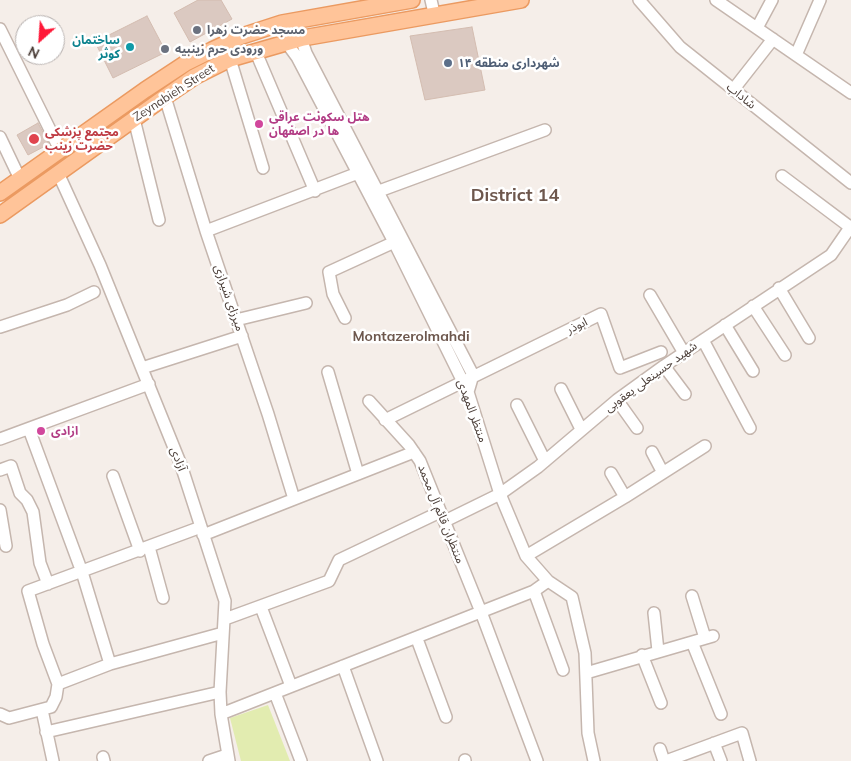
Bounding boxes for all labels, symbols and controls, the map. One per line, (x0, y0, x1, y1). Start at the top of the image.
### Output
north arrow (15, 15, 65, 65)
place label: مسجد حضرت زهرا (207, 23, 305, 37)
marker: مسجد حضرت زهرا (191, 24, 203, 36)
place label: ساختمان کوثر (72, 33, 120, 61)
marker: ساختمان کوثر (124, 41, 136, 53)
text: N (25, 42, 43, 63)
place label: ورودی حرم زینبیه (175, 42, 263, 56)
marker: ورودی حرم زینبیه (159, 43, 171, 55)
place label: شهرداری منطقه ۱۴ (458, 56, 560, 70)
marker: شهرداری منطقه ۱۴ (442, 57, 454, 69)
street label: Zeynabieh Street (131, 61, 217, 125)
street label: شاداب (723, 80, 759, 112)
place label: هتل سکونت عراقی ها در اصفهان (269, 110, 370, 138)
marker: هتل سکونت عراقی ها در اصفهان (253, 118, 265, 130)
place label: مجتمع پزشکی حضرت زینب (45, 125, 119, 153)
marker: مجتمع پزشکی حضرت زینب (27, 132, 41, 146)
district label: District 14 (471, 185, 559, 207)
street label: میرزای شیرازی (211, 263, 247, 333)
street label: ابوذر (564, 315, 590, 337)
district label: Montazerolmahdi (352, 329, 470, 345)
street label: شهید حسینعلی یعقوبی (602, 339, 700, 415)
street label: منتظر المهدی (454, 378, 490, 444)
place label: ازادی (51, 424, 78, 438)
marker: ازادی (35, 425, 47, 437)
street label: آزادی (167, 445, 189, 473)
street label: منتظران قائم آل محمد (415, 462, 467, 566)

